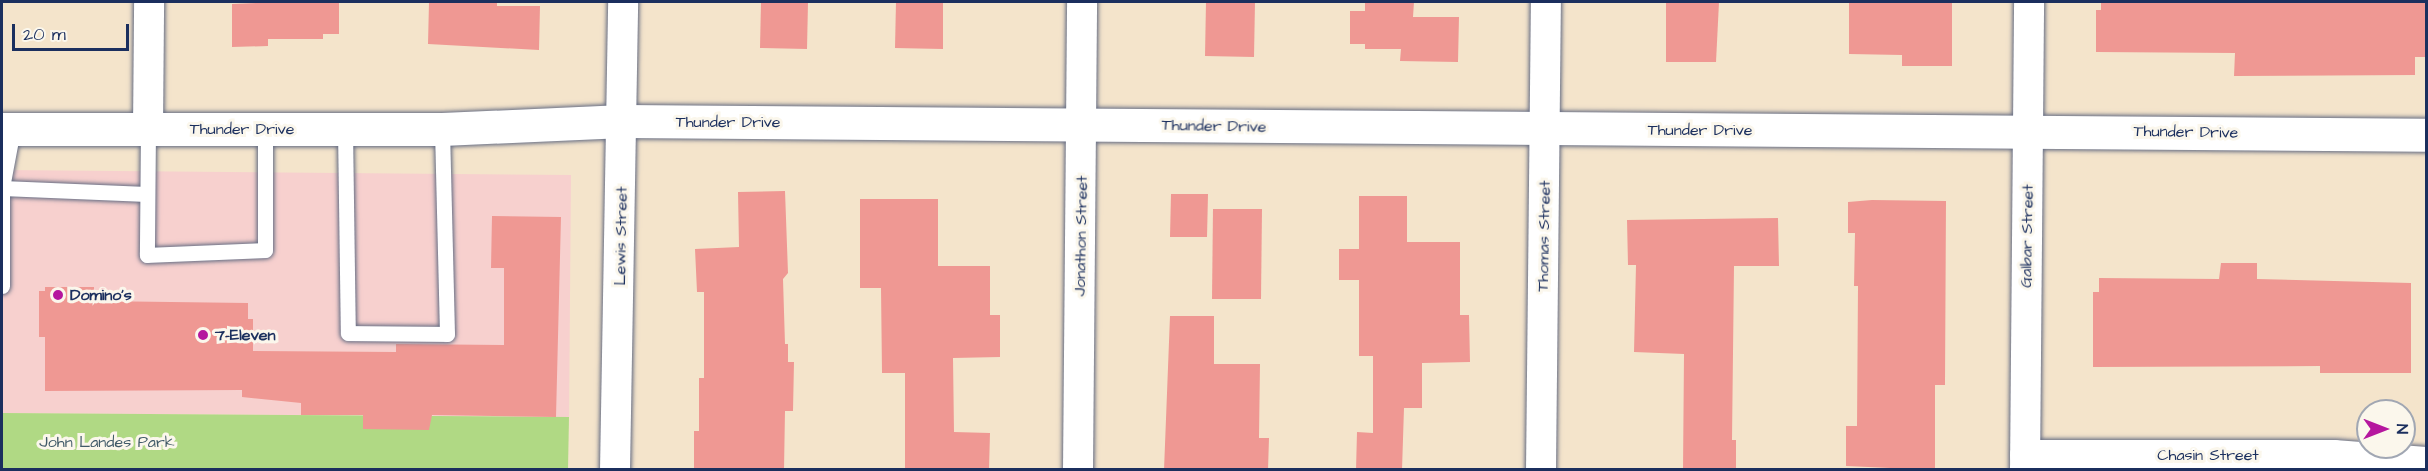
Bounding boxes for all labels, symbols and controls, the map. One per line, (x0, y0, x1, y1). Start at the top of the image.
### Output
scale bar (15, 12, 132, 50)
text: 20 m (23, 22, 66, 47)
street label: Thunder Drive (676, 112, 780, 132)
street label: Thunder Drive (1161, 115, 1267, 137)
street label: Thunder Drive (190, 119, 294, 139)
street label: Thunder Drive (1648, 120, 1752, 140)
street label: Thunder Drive (2133, 121, 2239, 143)
street label: Jonathon Street (1070, 175, 1092, 297)
street label: Thomas Street (1533, 180, 1555, 292)
street label: Galbar Street (2016, 184, 2038, 288)
street label: Lewis Street (611, 186, 631, 286)
place label: Domino's (70, 285, 132, 305)
marker: Domino's (51, 288, 65, 302)
place label: 7-Eleven (215, 325, 275, 345)
marker: 7-Eleven (196, 328, 210, 342)
north arrow (2356, 399, 2416, 459)
text: N (2391, 424, 2413, 434)
park label: John Landes Park (39, 432, 175, 452)
street label: Chasin Street (2157, 445, 2259, 465)

